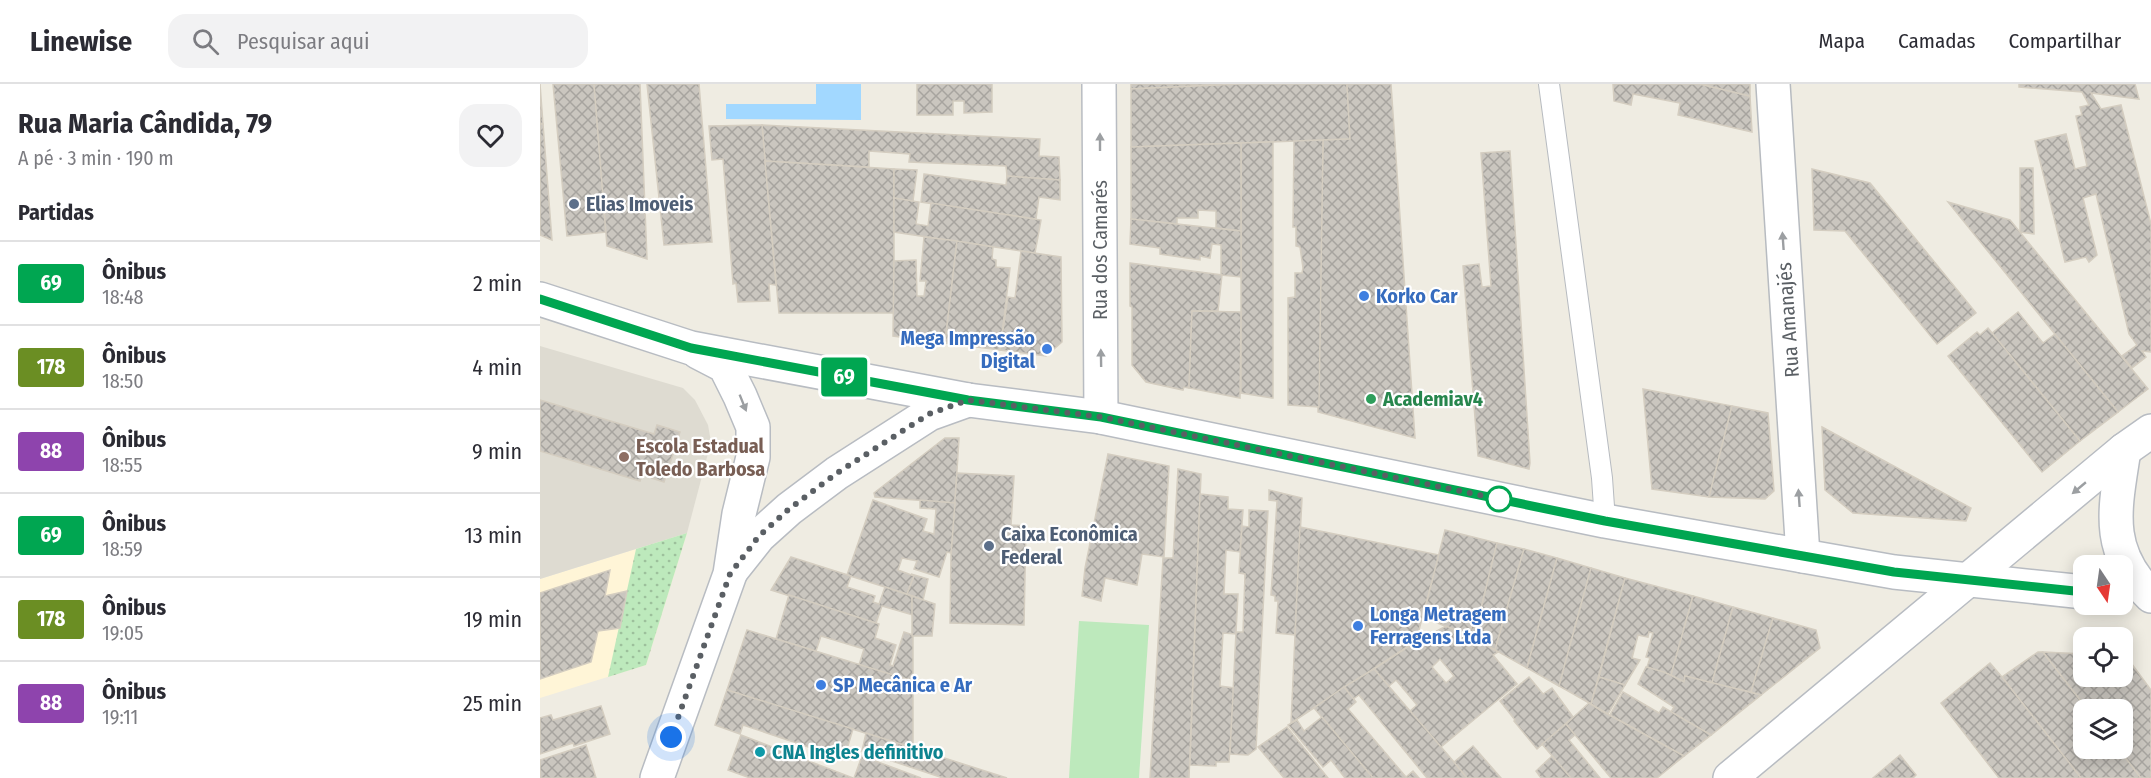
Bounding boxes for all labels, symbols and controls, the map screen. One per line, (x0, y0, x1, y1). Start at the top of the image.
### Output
search box (168, 14, 588, 68)
text: Linewise (30, 25, 132, 58)
icon: search (189, 25, 222, 58)
text: Pesquisar aqui (237, 28, 370, 55)
text: Mapa (1819, 28, 1865, 54)
text: Camadas (1898, 28, 1976, 54)
text: Compartilhar (2009, 28, 2121, 54)
button: heart (459, 104, 522, 167)
text: Rua Maria Cândida, 79 (18, 107, 272, 140)
one-way arrow (1095, 133, 1105, 152)
text: A pé · 3 min · 190 m (18, 146, 174, 170)
street label: Rua dos Camarés (1088, 180, 1112, 320)
place label: Elias Imoveis (586, 192, 693, 216)
marker: Elias Imoveis (567, 197, 581, 211)
text: Partidas (18, 199, 94, 226)
one-way arrow (1779, 231, 1788, 250)
text: Ônibus (102, 258, 166, 285)
street label: Rua Amanajés (1772, 262, 1804, 378)
text: 69 (40, 270, 62, 296)
text: 2 min (473, 270, 522, 297)
place label: Korko Car (1376, 284, 1458, 308)
text: 18:48 (102, 285, 144, 309)
marker: Korko Car (1357, 289, 1371, 303)
place label: Mega Impressão Digital (901, 326, 1036, 373)
text: Ônibus (102, 342, 166, 369)
marker: Mega Impressão Digital (1040, 342, 1054, 356)
one-way arrow (1096, 349, 1106, 368)
text: 178 (37, 354, 65, 380)
text: 4 min (472, 354, 522, 381)
line badge: 69 (817, 358, 871, 396)
text: 69 (833, 364, 855, 390)
text: 18:50 (102, 369, 144, 393)
place label: Academiav4 (1382, 387, 1483, 411)
marker: Academiav4 (1364, 392, 1378, 406)
one-way arrow (739, 394, 748, 412)
text: Ônibus (102, 426, 166, 453)
place label: Escola Estadual Toledo Barbosa (636, 434, 765, 481)
text: 88 (40, 438, 62, 464)
text: 9 min (472, 438, 522, 465)
marker: Escola Estadual Toledo Barbosa (617, 450, 631, 464)
text: 18:55 (102, 453, 142, 477)
one-way arrow (2072, 481, 2087, 494)
unlabelled marker (1486, 486, 1512, 512)
one-way arrow (1795, 489, 1804, 508)
text: Ônibus (102, 510, 166, 537)
text: 69 (40, 522, 62, 548)
text: 13 min (464, 522, 522, 549)
place label: Caixa Econômica Federal (1001, 522, 1138, 569)
text: 18:59 (102, 537, 143, 561)
marker: Caixa Econômica Federal (982, 539, 996, 553)
north arrow (2073, 555, 2133, 615)
map controls (2073, 555, 2133, 759)
text: Ônibus (102, 594, 166, 621)
place label: Longa Metragem Ferragens Ltda (1370, 602, 1507, 649)
text: 178 (37, 606, 65, 632)
text: 19 min (464, 606, 522, 633)
marker: Longa Metragem Ferragens Ltda (1351, 619, 1365, 633)
text: 19:05 (102, 621, 143, 645)
button: locate (2073, 627, 2133, 687)
place label: SP Mecânica e Ar (833, 673, 973, 697)
text: Ônibus (102, 678, 166, 705)
marker: SP Mecânica e Ar (814, 678, 828, 692)
text: 88 (40, 690, 62, 716)
text: 25 min (463, 690, 522, 717)
button: layers (2073, 699, 2133, 759)
text: 19:11 (102, 705, 138, 729)
your location (656, 722, 686, 752)
place label: CNA Ingles definitivo (772, 740, 944, 764)
marker: CNA Ingles definitivo (753, 745, 767, 759)

